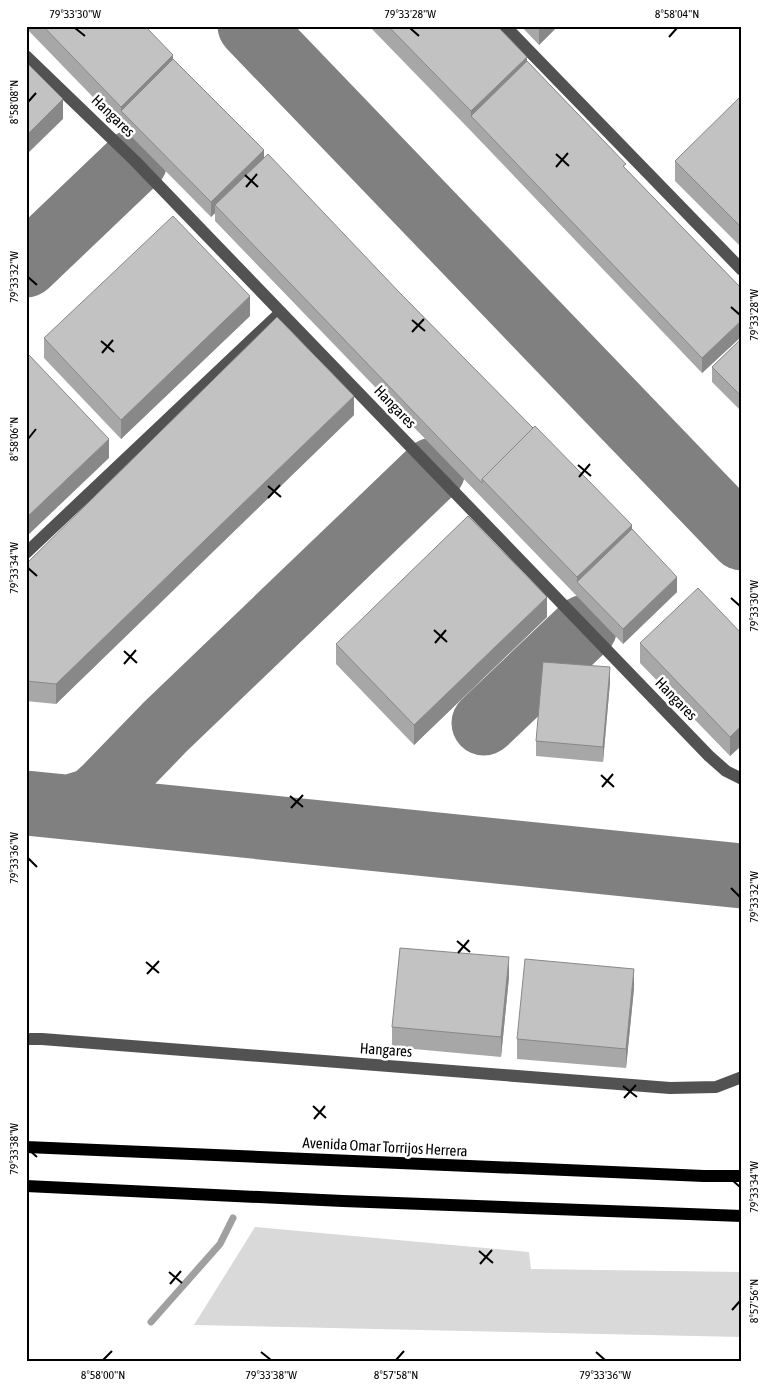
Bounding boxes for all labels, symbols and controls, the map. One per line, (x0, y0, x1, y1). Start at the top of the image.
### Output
text: 79°33'30"W (49, 7, 101, 21)
text: 79°33'28"W (384, 7, 436, 21)
text: 8°58'04"N (655, 7, 699, 21)
text: 8°58'08"N (7, 80, 21, 124)
street label: Hangares (89, 91, 138, 140)
text: 79°33'32"W (7, 251, 21, 303)
text: 79°33'28"W (747, 289, 761, 341)
street label: Hangares (371, 382, 420, 431)
text: 8°58'06"N (7, 417, 21, 461)
text: 79°33'34"W (7, 542, 21, 594)
text: 79°33'30"W (747, 580, 761, 632)
street label: Hangares (652, 674, 701, 723)
text: 79°33'36"W (7, 832, 21, 884)
text: 79°33'32"W (747, 871, 761, 923)
street label: Hangares (359, 1039, 413, 1060)
text: 79°33'38"W (7, 1123, 21, 1175)
street label: Avenida Omar Torrijos Herrera (302, 1134, 468, 1159)
text: 79°33'34"W (747, 1161, 761, 1213)
text: 8°57'56"N (747, 1279, 761, 1323)
text: 8°58'00"N (81, 1368, 125, 1382)
text: 79°33'38"W (245, 1368, 297, 1382)
text: 8°57'58"N (374, 1368, 418, 1382)
text: 79°33'36"W (579, 1368, 631, 1382)

